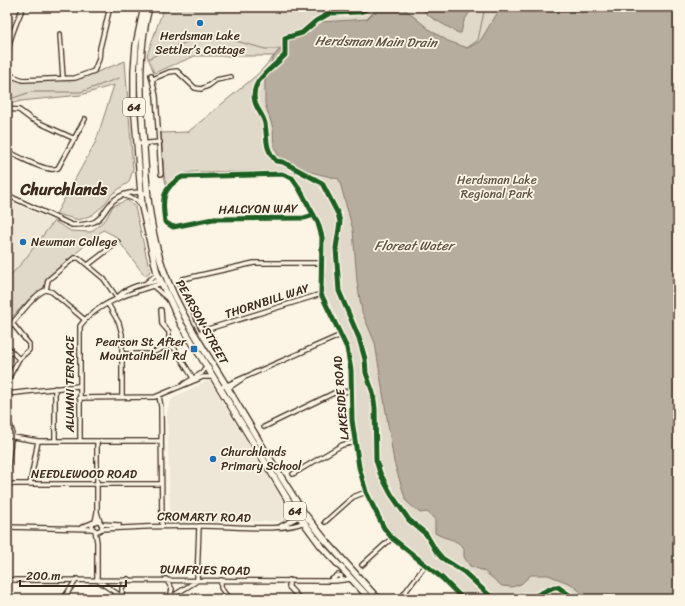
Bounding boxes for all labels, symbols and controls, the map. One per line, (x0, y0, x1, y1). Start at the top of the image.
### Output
marker: Herdsman Lake Settler’s Cottage (195, 18, 205, 28)
place label: Herdsman Lake Settler’s Cottage (155, 25, 245, 61)
water label: Herdsman Main Drain (315, 29, 439, 54)
road number: 64 (123, 98, 145, 116)
park label: Herdsman Lake Regional Park (457, 169, 537, 205)
district label: Churchlands (20, 175, 108, 204)
street label: HALCYON WAY (218, 197, 299, 221)
place label: Newman College (31, 231, 117, 253)
water label: Floreat Water (375, 234, 456, 257)
marker: Newman College (18, 237, 28, 247)
street label: PEARSON STREET (169, 275, 235, 369)
street label: THORNBILL WAY (222, 277, 313, 325)
place label: Pearson St After Mountainbell Rd (96, 331, 188, 367)
street label: ALUMNI TERRACE (59, 334, 81, 433)
marker: Pearson St After Mountainbell Rd (189, 344, 199, 354)
street label: LAKESIDE ROAD (326, 355, 356, 441)
place label: Churchlands Primary School (221, 441, 302, 477)
marker: Churchlands Primary School (208, 454, 218, 464)
street label: NEEDLEWOOD ROAD (31, 463, 138, 485)
road number: 64 (284, 502, 306, 520)
street label: CROMARTY ROAD (157, 505, 252, 529)
street label: DUMFRIES ROAD (160, 558, 251, 582)
scale bar (20, 562, 126, 588)
text: 200 m (26, 565, 60, 587)

